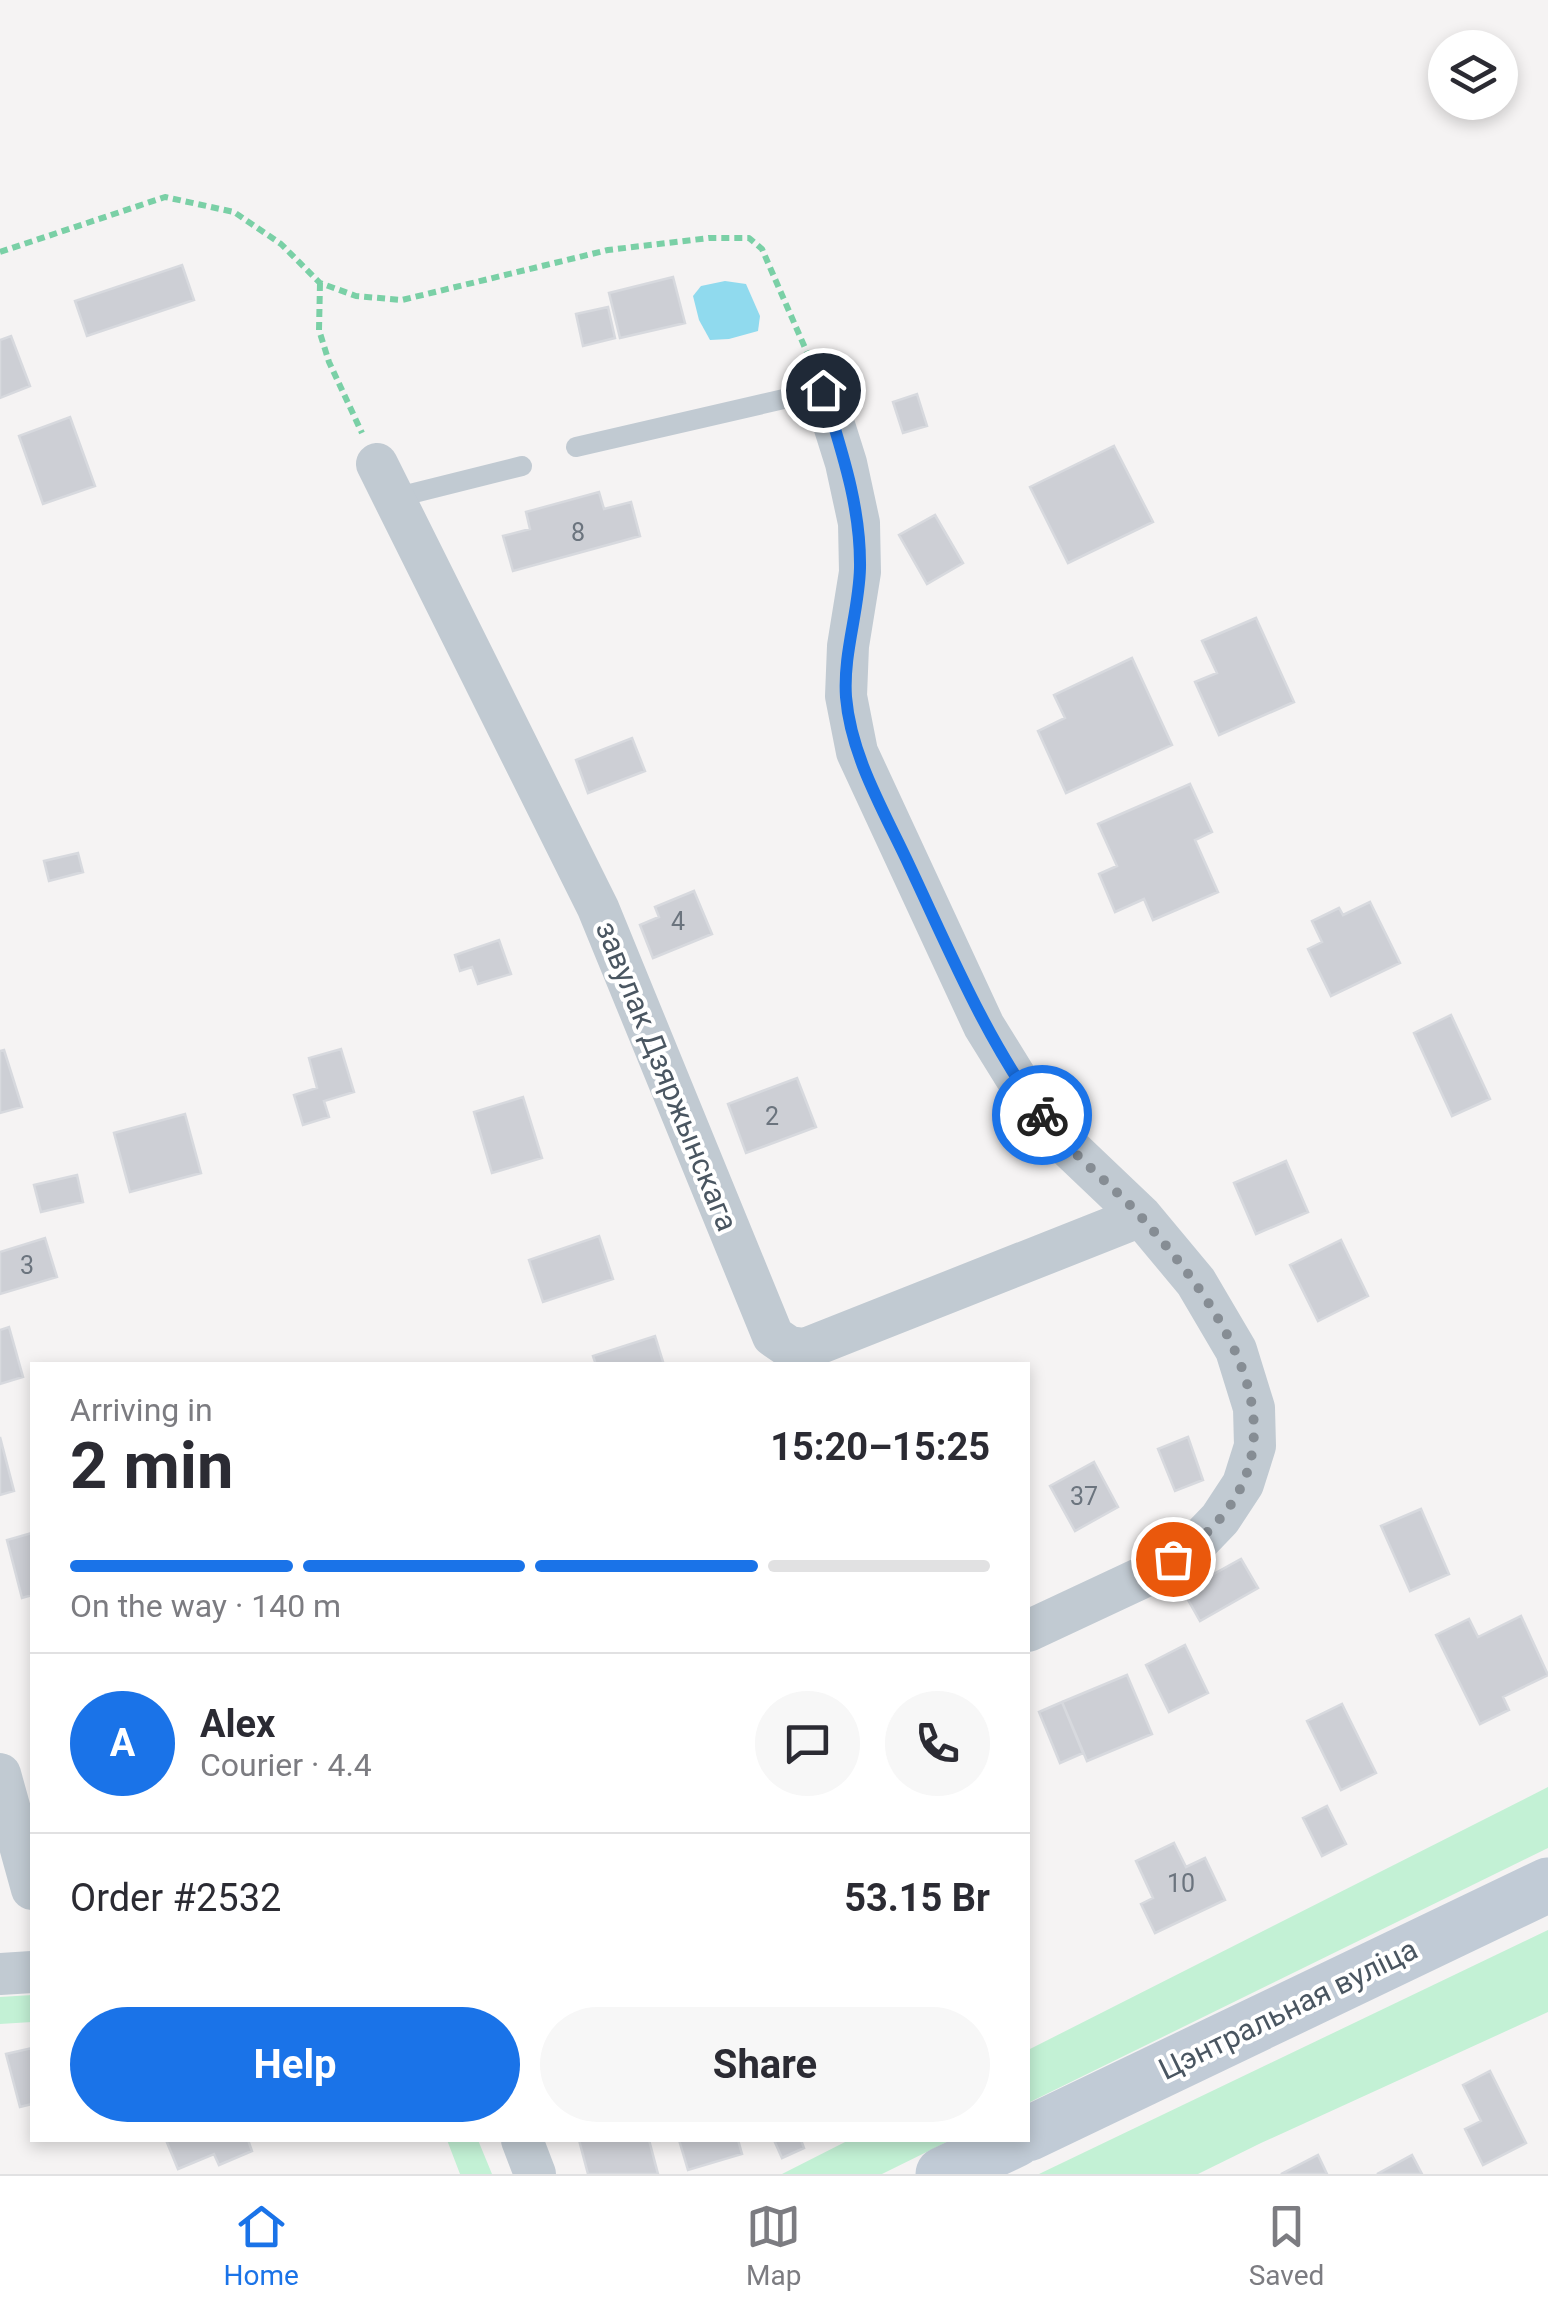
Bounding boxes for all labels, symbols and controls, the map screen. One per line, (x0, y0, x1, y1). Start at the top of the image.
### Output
map controls (1428, 30, 1518, 120)
button: layers (1428, 30, 1518, 120)
pin (781, 348, 866, 433)
icon: home (796, 363, 851, 418)
house number: 8 (571, 518, 585, 547)
house number: 4 (671, 907, 685, 936)
street label: завулак Дзяржынскага (589, 916, 745, 1236)
courier (992, 1065, 1092, 1165)
icon: bike (1015, 1088, 1070, 1143)
house number: 2 (765, 1102, 779, 1131)
house number: 3 (20, 1251, 34, 1280)
text: Arriving in (70, 1391, 213, 1429)
text: 15:20–15:25 (770, 1425, 990, 1469)
text: 2 min (70, 1428, 233, 1504)
house number: 37 (1070, 1482, 1098, 1511)
pin (1131, 1517, 1216, 1602)
icon: bag (1146, 1532, 1201, 1587)
text: On the way · 140 m (70, 1587, 341, 1625)
button: chat (755, 1691, 860, 1796)
button: phone (885, 1691, 990, 1796)
text: Alex (200, 1702, 275, 1746)
text: A (110, 1721, 135, 1765)
text: Courier · 4.4 (200, 1746, 372, 1784)
house number: 10 (1167, 1869, 1195, 1898)
text: Order #2532 (70, 1876, 281, 1920)
text: 53.15 Br (844, 1876, 990, 1920)
street label: Цэнтральная вуліца (1153, 1931, 1423, 2087)
button: Help (70, 2007, 520, 2122)
button: Share (540, 2007, 990, 2122)
tab: Home (224, 2199, 299, 2292)
tab: Map (746, 2199, 802, 2292)
tab: Saved (1249, 2199, 1324, 2292)

